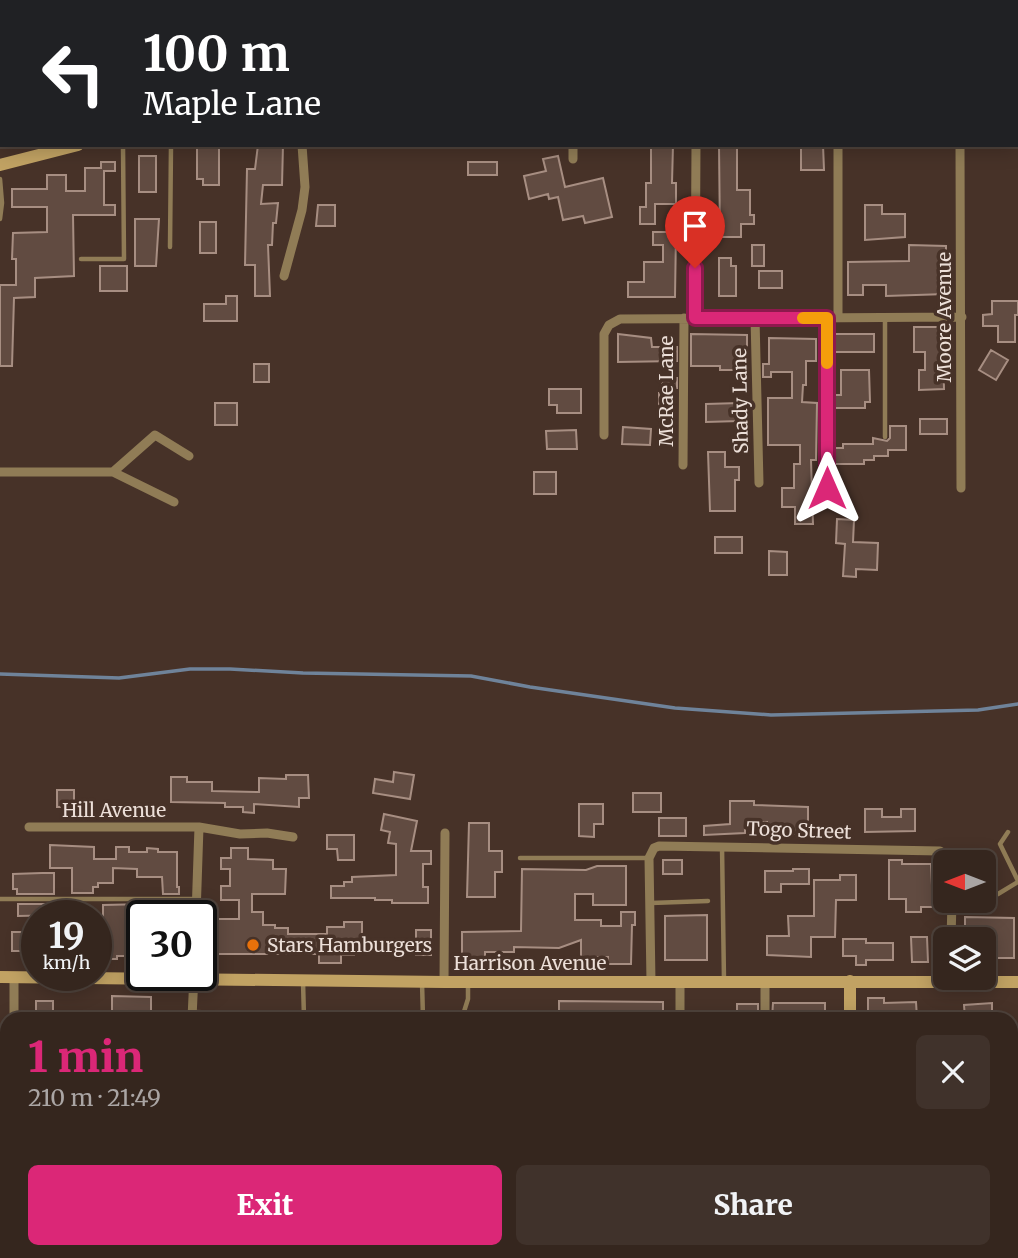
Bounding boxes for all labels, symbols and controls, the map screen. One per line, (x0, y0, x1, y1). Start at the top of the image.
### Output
text: 100 m (143, 23, 290, 84)
icon: left (28, 28, 119, 119)
text: Maple Lane (143, 84, 321, 124)
pin (665, 196, 725, 268)
icon: arrive (676, 207, 714, 245)
street label: Moore Avenue (932, 252, 956, 382)
street label: McRae Lane (654, 335, 678, 447)
street label: Shady Lane (727, 348, 753, 454)
position arrow (790, 451, 864, 525)
street label: Hill Avenue (62, 798, 166, 822)
street label: Togo Street (746, 816, 852, 844)
north arrow (933, 850, 996, 914)
map controls (933, 850, 996, 990)
speed limit sign: 30 (126, 900, 217, 991)
text: 19 (48, 914, 85, 958)
button: layers (933, 927, 996, 990)
place label: Stars Hamburgers (267, 933, 432, 957)
marker: Stars Hamburgers (245, 937, 261, 953)
text: km/h (43, 951, 90, 974)
street label: Harrison Avenue (454, 951, 607, 975)
text: 1 min (28, 1031, 143, 1083)
button: close (916, 1035, 990, 1109)
text: 210 m · 21:49 (28, 1083, 161, 1112)
button: Exit (28, 1165, 502, 1245)
button: Share (516, 1165, 990, 1245)

